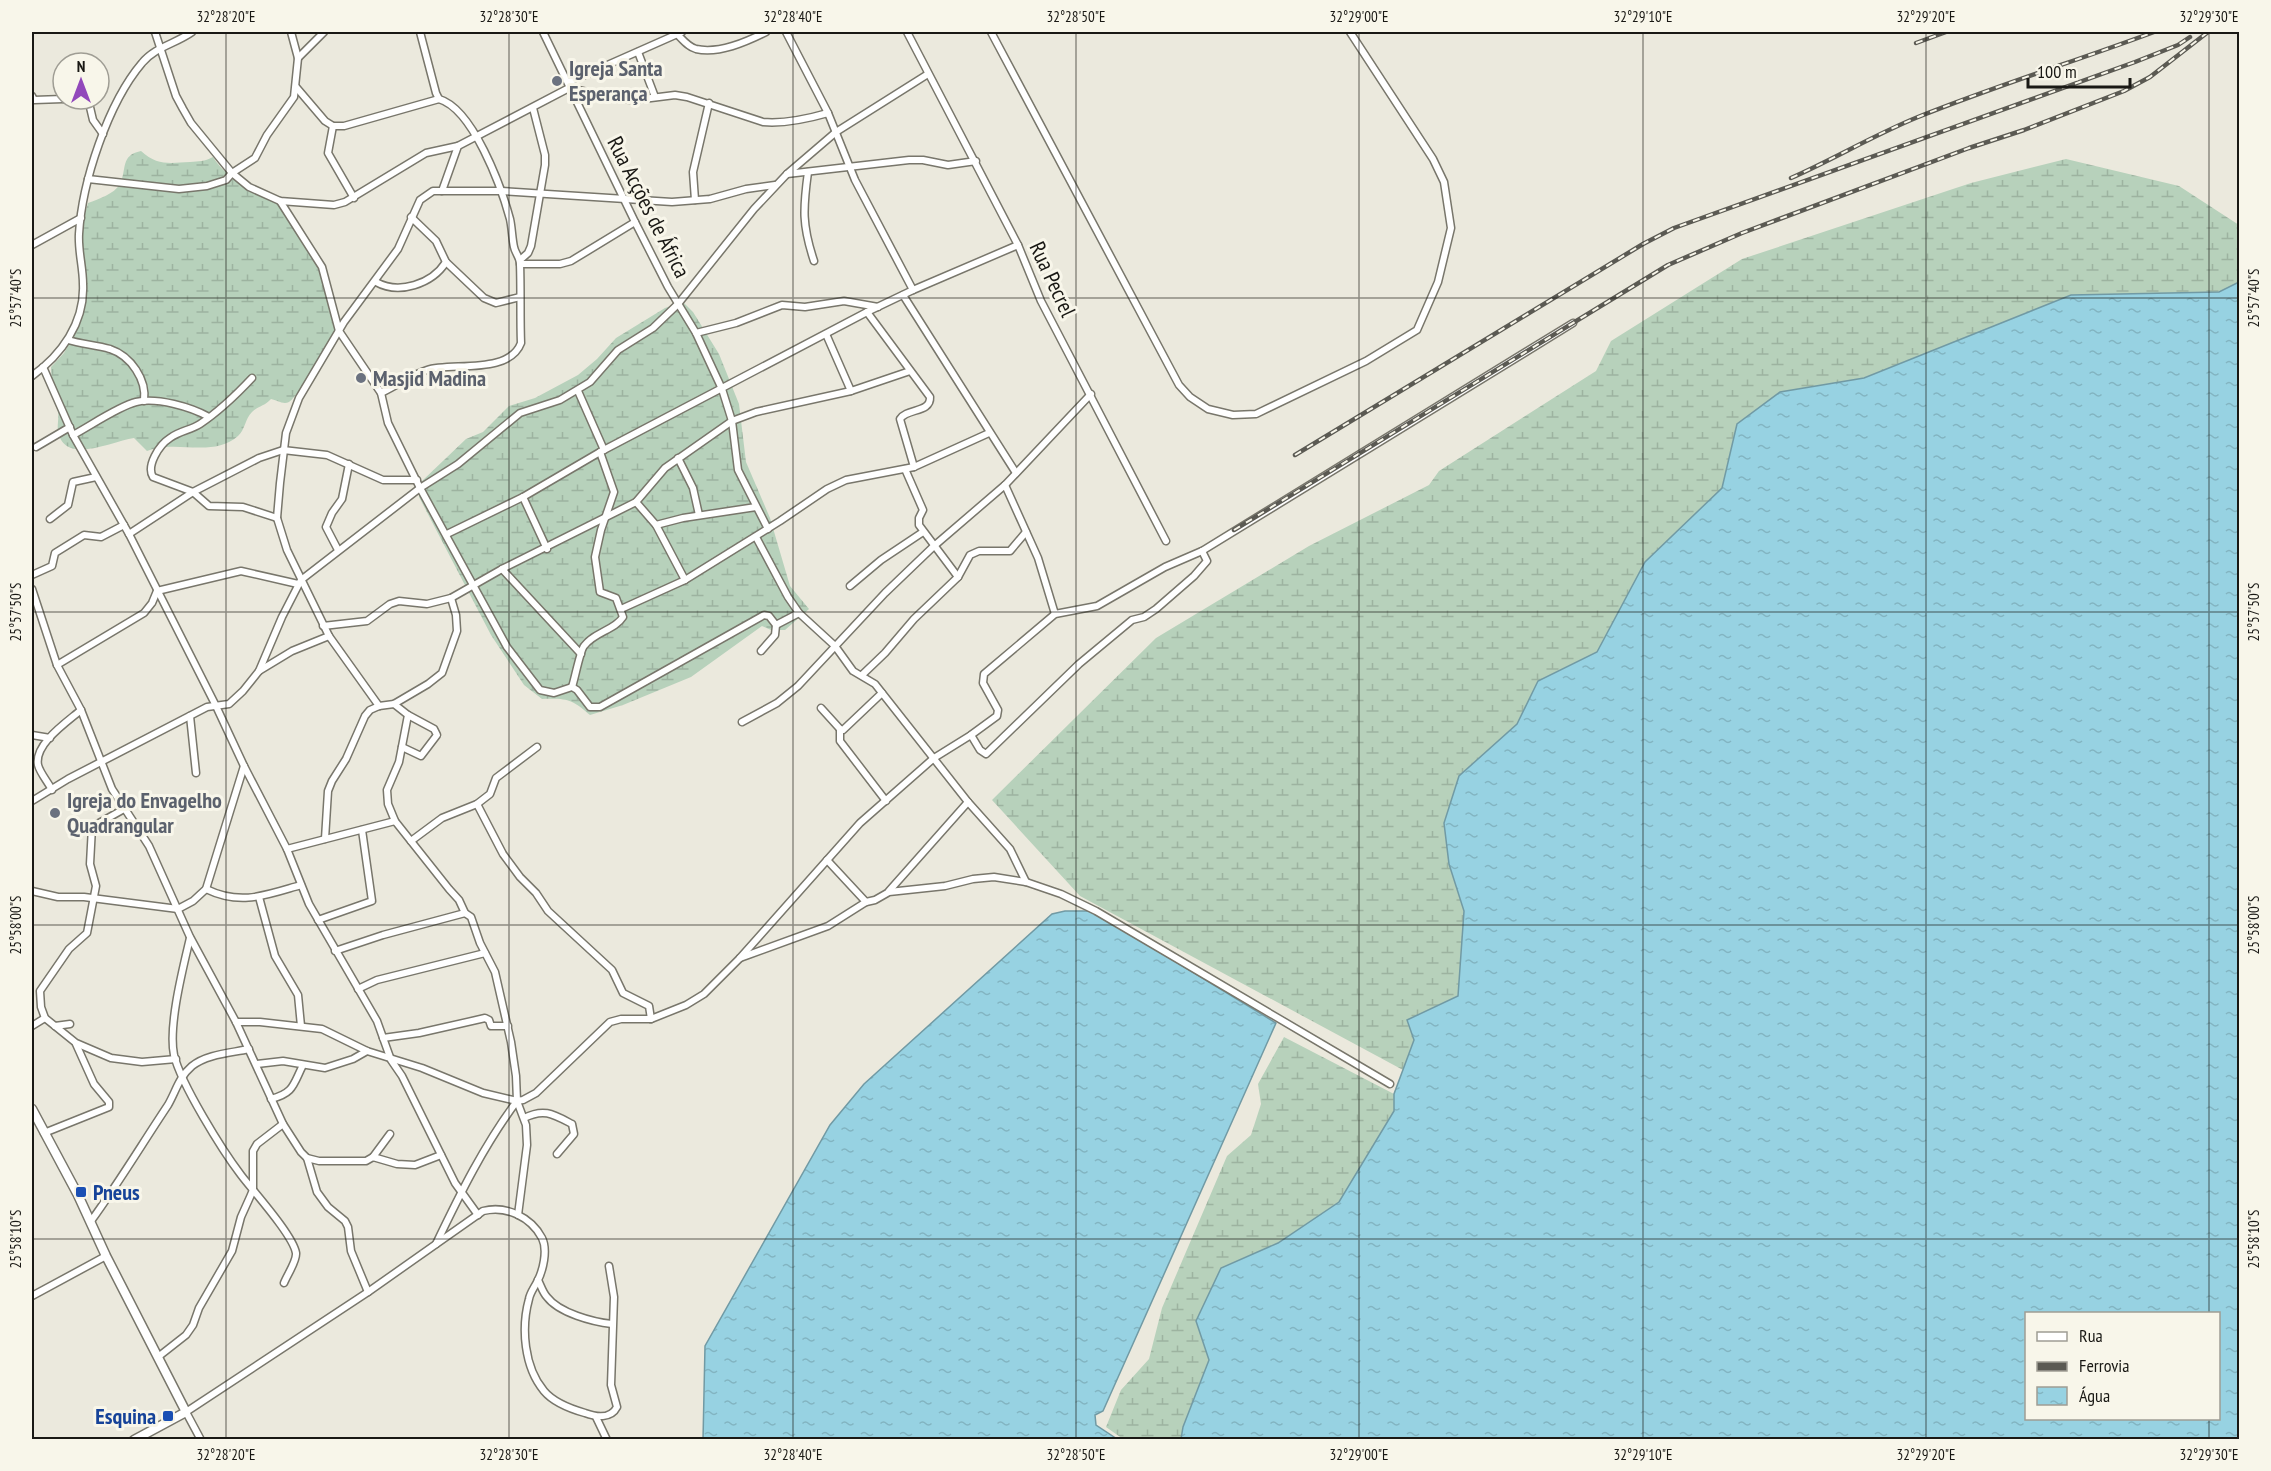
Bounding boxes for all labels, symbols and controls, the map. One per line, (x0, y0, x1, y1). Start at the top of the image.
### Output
text: 32°28'20"E (196, 7, 256, 26)
text: 32°28'30"E (479, 7, 539, 26)
text: 32°28'40"E (763, 7, 823, 26)
text: 32°28'50"E (1046, 7, 1106, 26)
text: 32°29'00"E (1329, 7, 1389, 26)
text: 32°29'10"E (1613, 7, 1673, 26)
text: 32°29'20"E (1896, 7, 1956, 26)
text: 32°29'30"E (2179, 7, 2239, 26)
north arrow (51, 51, 111, 111)
scale bar (2028, 51, 2130, 89)
place label: Igreja Santa Esperança (569, 54, 663, 107)
text: N (77, 56, 85, 76)
text: 100 m (2037, 60, 2077, 83)
marker: Igreja Santa Esperança (550, 74, 564, 88)
street label: Rua Acções de África (601, 132, 697, 282)
street label: Rua Pecrel (1023, 237, 1083, 322)
text: 25°57'40"S (6, 268, 25, 328)
text: 25°57'40"S (2244, 268, 2263, 328)
place label: Masjid Madina (373, 364, 486, 392)
marker: Masjid Madina (354, 371, 368, 385)
text: 25°57'50"S (6, 582, 25, 642)
text: 25°57'50"S (2244, 582, 2263, 642)
place label: Igreja do Envagelho Quadrangular (67, 786, 222, 839)
marker: Igreja do Envagelho Quadrangular (48, 806, 62, 820)
text: 25°58'00"S (6, 895, 25, 955)
text: 25°58'00"S (2244, 895, 2263, 955)
place label: Pneus (93, 1178, 140, 1206)
marker: Pneus (74, 1185, 88, 1199)
text: 25°58'10"S (6, 1209, 25, 1269)
text: 25°58'10"S (2244, 1209, 2263, 1269)
legend (2025, 1312, 2220, 1420)
text: Rua (2079, 1324, 2103, 1347)
text: Ferrovia (2079, 1354, 2129, 1377)
text: Água (2079, 1384, 2110, 1407)
place label: Esquina (95, 1402, 156, 1430)
marker: Esquina (161, 1409, 175, 1423)
text: 32°28'20"E (196, 1445, 256, 1464)
text: 32°28'30"E (479, 1445, 539, 1464)
text: 32°28'40"E (763, 1445, 823, 1464)
text: 32°28'50"E (1046, 1445, 1106, 1464)
text: 32°29'00"E (1329, 1445, 1389, 1464)
text: 32°29'10"E (1613, 1445, 1673, 1464)
text: 32°29'20"E (1896, 1445, 1956, 1464)
text: 32°29'30"E (2179, 1445, 2239, 1464)

